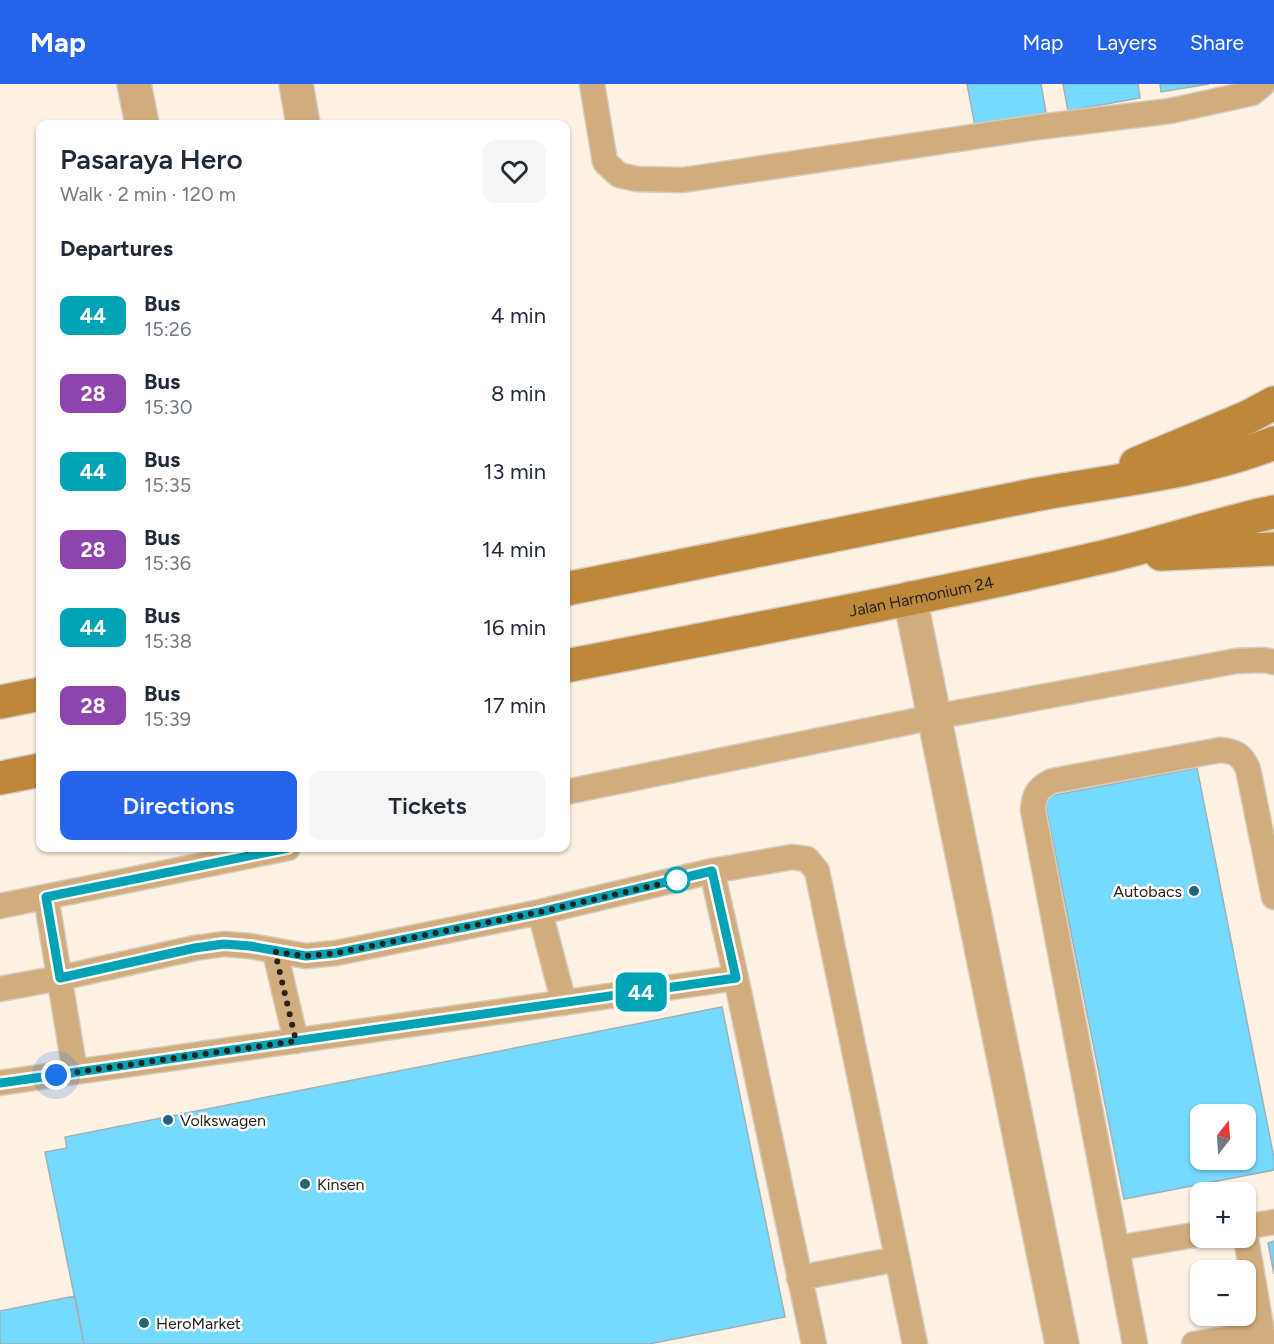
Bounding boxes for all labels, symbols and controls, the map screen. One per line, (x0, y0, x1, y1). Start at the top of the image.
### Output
text: Map (30, 25, 86, 59)
text: Map (1023, 30, 1063, 55)
text: Layers (1096, 30, 1157, 55)
text: Share (1190, 30, 1244, 55)
button: heart (483, 140, 546, 203)
text: Pasaraya Hero (60, 142, 243, 176)
text: Walk · 2 min · 120 m (60, 182, 236, 206)
text: Departures (60, 235, 173, 262)
text: Bus (144, 290, 180, 317)
text: 4 min (491, 302, 546, 329)
text: 44 (80, 303, 106, 328)
text: 15:26 (144, 317, 191, 341)
text: Bus (144, 368, 180, 395)
text: 8 min (491, 380, 546, 407)
text: 28 (80, 381, 106, 406)
text: 15:30 (144, 395, 193, 419)
text: Bus (144, 446, 180, 473)
text: 13 min (483, 458, 546, 485)
text: 44 (80, 459, 106, 484)
text: 15:35 (144, 473, 191, 497)
text: Bus (144, 524, 180, 551)
text: 14 min (482, 536, 546, 563)
text: 28 (80, 537, 106, 562)
text: 15:36 (144, 551, 191, 575)
street label: Jalan Harmonium 24 (847, 572, 996, 620)
text: Bus (144, 602, 180, 629)
text: 16 min (483, 614, 546, 641)
text: 44 (80, 615, 106, 640)
text: 15:38 (144, 629, 192, 653)
text: Bus (144, 680, 180, 707)
text: 17 min (484, 692, 546, 719)
text: 28 (80, 693, 106, 718)
text: 15:39 (144, 707, 191, 731)
button: Directions (60, 771, 297, 840)
button: Tickets (309, 771, 546, 840)
unlabelled marker (664, 867, 690, 893)
place label: Autobacs (1113, 882, 1182, 901)
marker: Autobacs (1187, 884, 1201, 898)
line badge: 44 (614, 972, 668, 1012)
text: 44 (628, 980, 654, 1005)
your location (41, 1060, 71, 1090)
north arrow (1190, 1104, 1256, 1170)
map controls (1190, 1104, 1256, 1326)
place label: Volkswagen (180, 1111, 266, 1130)
marker: Volkswagen (161, 1113, 175, 1127)
place label: Kinsen (317, 1175, 365, 1194)
marker: Kinsen (298, 1177, 312, 1191)
button: + (1190, 1182, 1256, 1248)
button: − (1190, 1260, 1256, 1326)
place label: HeroMarket (156, 1314, 241, 1333)
marker: HeroMarket (137, 1316, 151, 1330)

